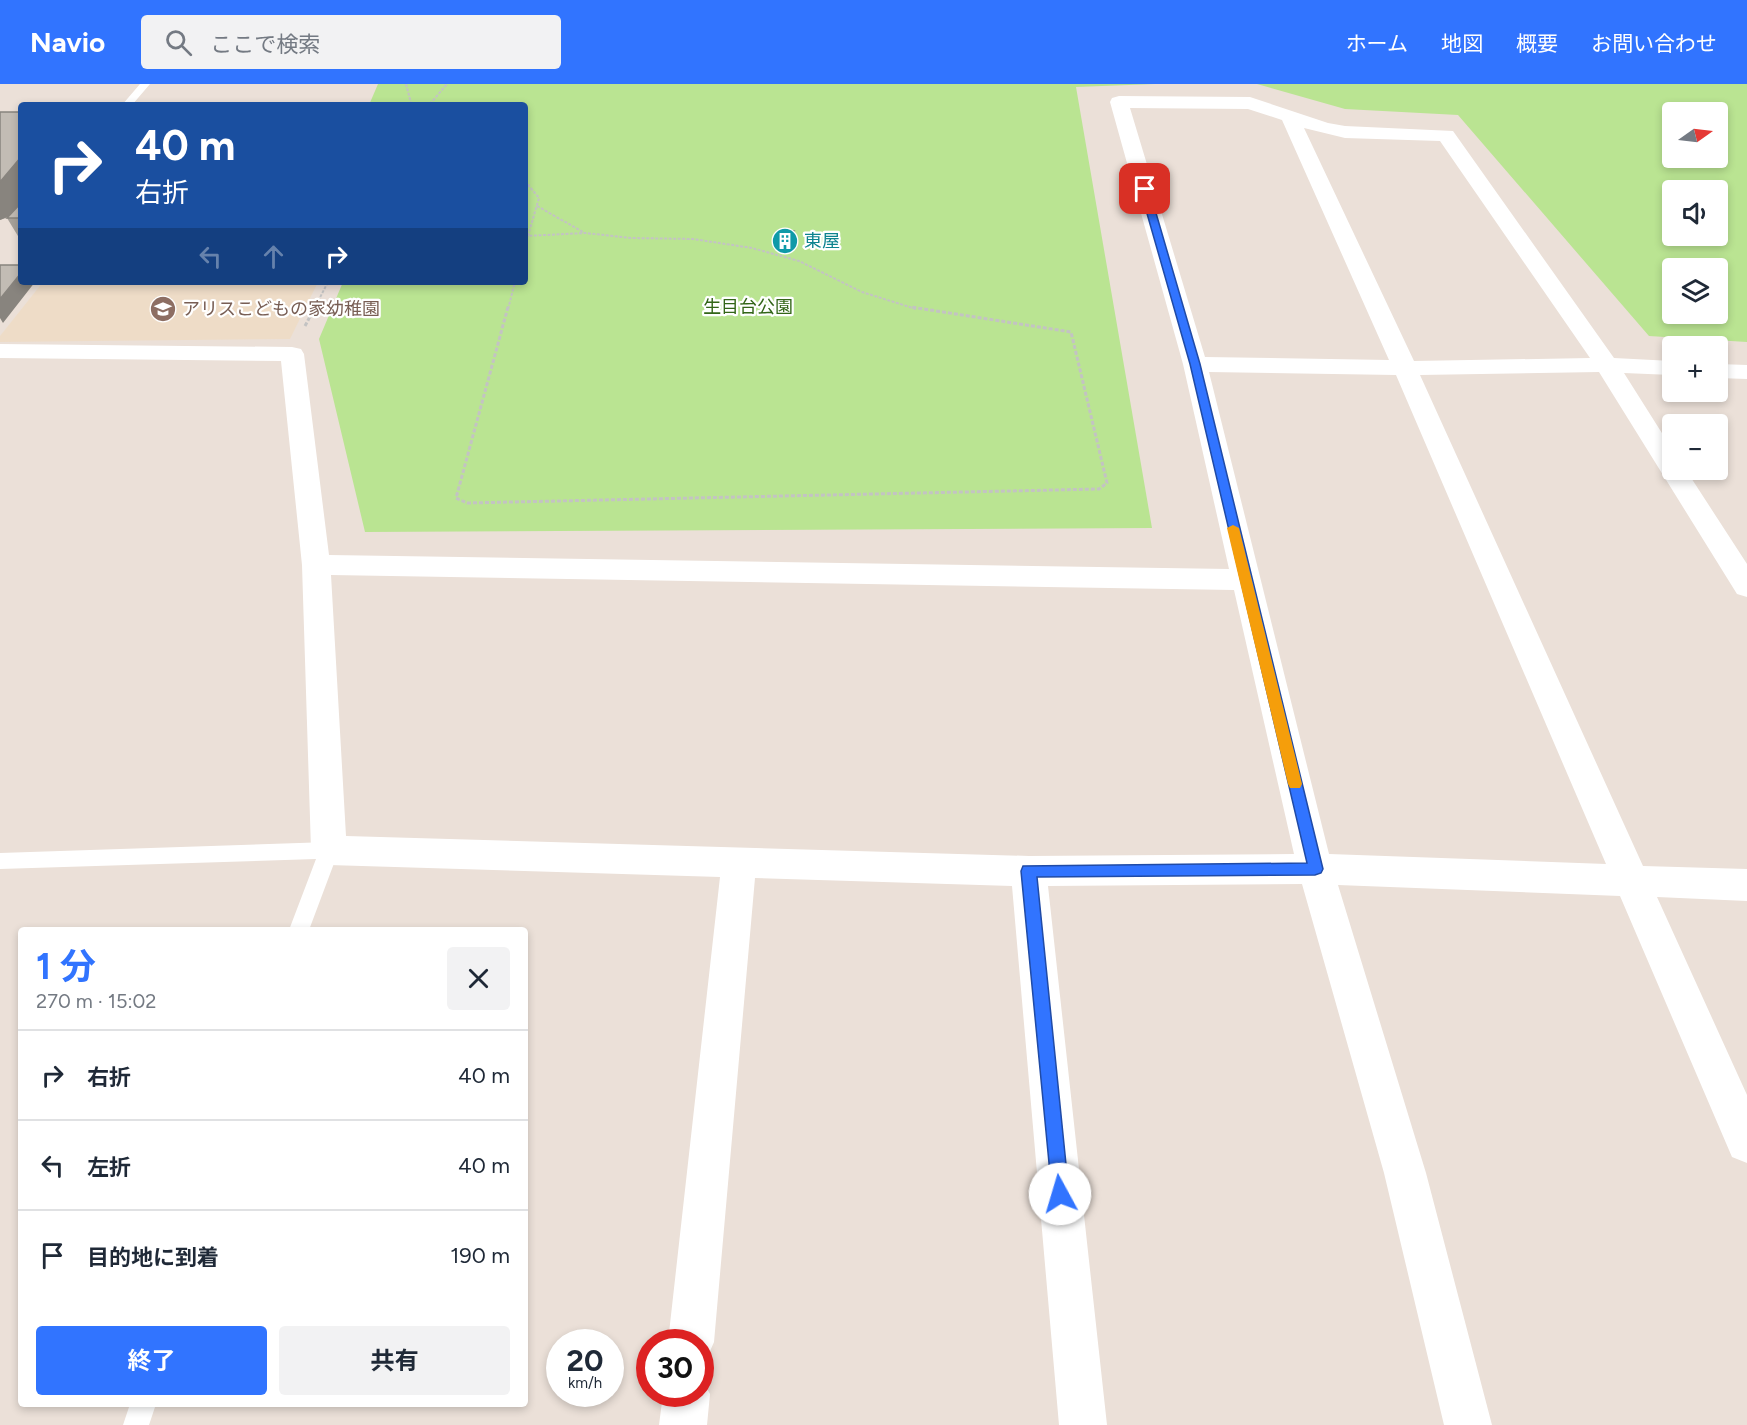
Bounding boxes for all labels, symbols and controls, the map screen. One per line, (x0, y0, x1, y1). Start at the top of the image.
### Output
search box (141, 15, 561, 69)
text: Navio (30, 25, 105, 59)
icon: search (162, 26, 195, 59)
text: ここで検索 (210, 31, 320, 58)
text: ホーム (1346, 31, 1408, 56)
text: 地図 (1441, 31, 1483, 56)
text: 概要 (1516, 31, 1558, 56)
text: お問い合わせ (1591, 31, 1717, 56)
north arrow (1662, 102, 1728, 168)
map controls (1662, 102, 1728, 480)
text: 40 m (135, 120, 235, 171)
icon: right (36, 126, 114, 204)
pin (1119, 163, 1170, 214)
icon: arrive (1128, 172, 1161, 205)
text: 右折 (135, 176, 189, 209)
button: sound (1662, 180, 1728, 246)
building icon: 東屋 (770, 226, 800, 256)
place label: 東屋 (804, 230, 840, 252)
icon: left (194, 240, 227, 273)
icon: ahead (257, 240, 290, 273)
icon: right (320, 240, 353, 273)
button: layers (1662, 258, 1728, 324)
school or university icon: アリスこどもの家幼稚園 (148, 294, 178, 324)
park label: 生目台公園 (703, 296, 793, 318)
place label: アリスこどもの家幼稚園 (182, 298, 380, 320)
button: + (1662, 336, 1728, 402)
button: − (1662, 414, 1728, 480)
text: 1 分 (36, 945, 96, 988)
button: close (447, 947, 510, 1010)
text: 270 m · 15:02 (36, 989, 156, 1013)
icon: right (36, 1059, 69, 1092)
text: 40 m (458, 1062, 510, 1089)
text: 右折 (87, 1064, 131, 1091)
icon: left (36, 1149, 69, 1182)
text: 40 m (458, 1152, 510, 1179)
text: 左折 (87, 1154, 131, 1181)
position arrow (1028, 1162, 1092, 1226)
icon: arrive (36, 1239, 69, 1272)
text: 190 m (450, 1242, 510, 1269)
text: 目的地に到着 (87, 1244, 219, 1271)
button: 終了 (36, 1326, 267, 1395)
button: 共有 (279, 1326, 510, 1395)
speed limit sign: 30 (636, 1329, 714, 1407)
text: 20 (567, 1342, 603, 1379)
text: km/h (568, 1374, 602, 1392)

